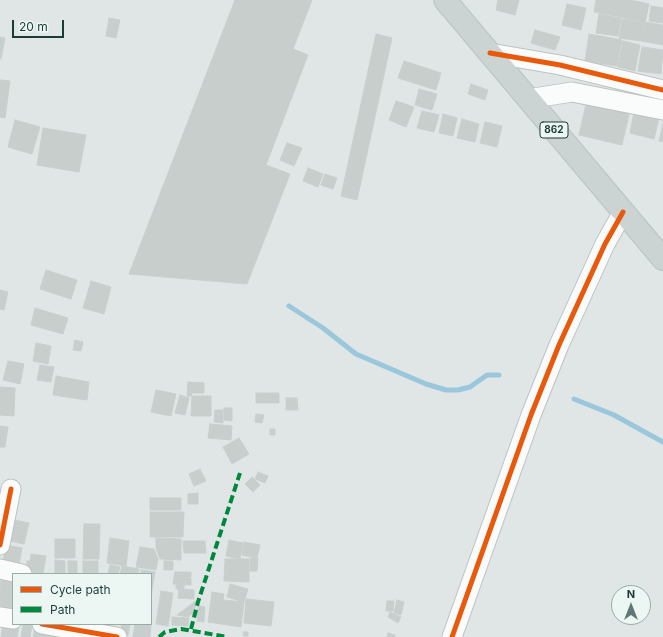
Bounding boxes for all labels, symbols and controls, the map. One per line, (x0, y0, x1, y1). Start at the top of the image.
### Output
scale bar (14, 12, 66, 38)
text: 20 m (19, 19, 48, 34)
road number: 862 (540, 122, 568, 138)
legend (12, 573, 152, 625)
text: Cycle path (50, 582, 111, 597)
north arrow (611, 585, 651, 625)
text: N (627, 587, 635, 601)
text: Path (50, 602, 75, 617)

